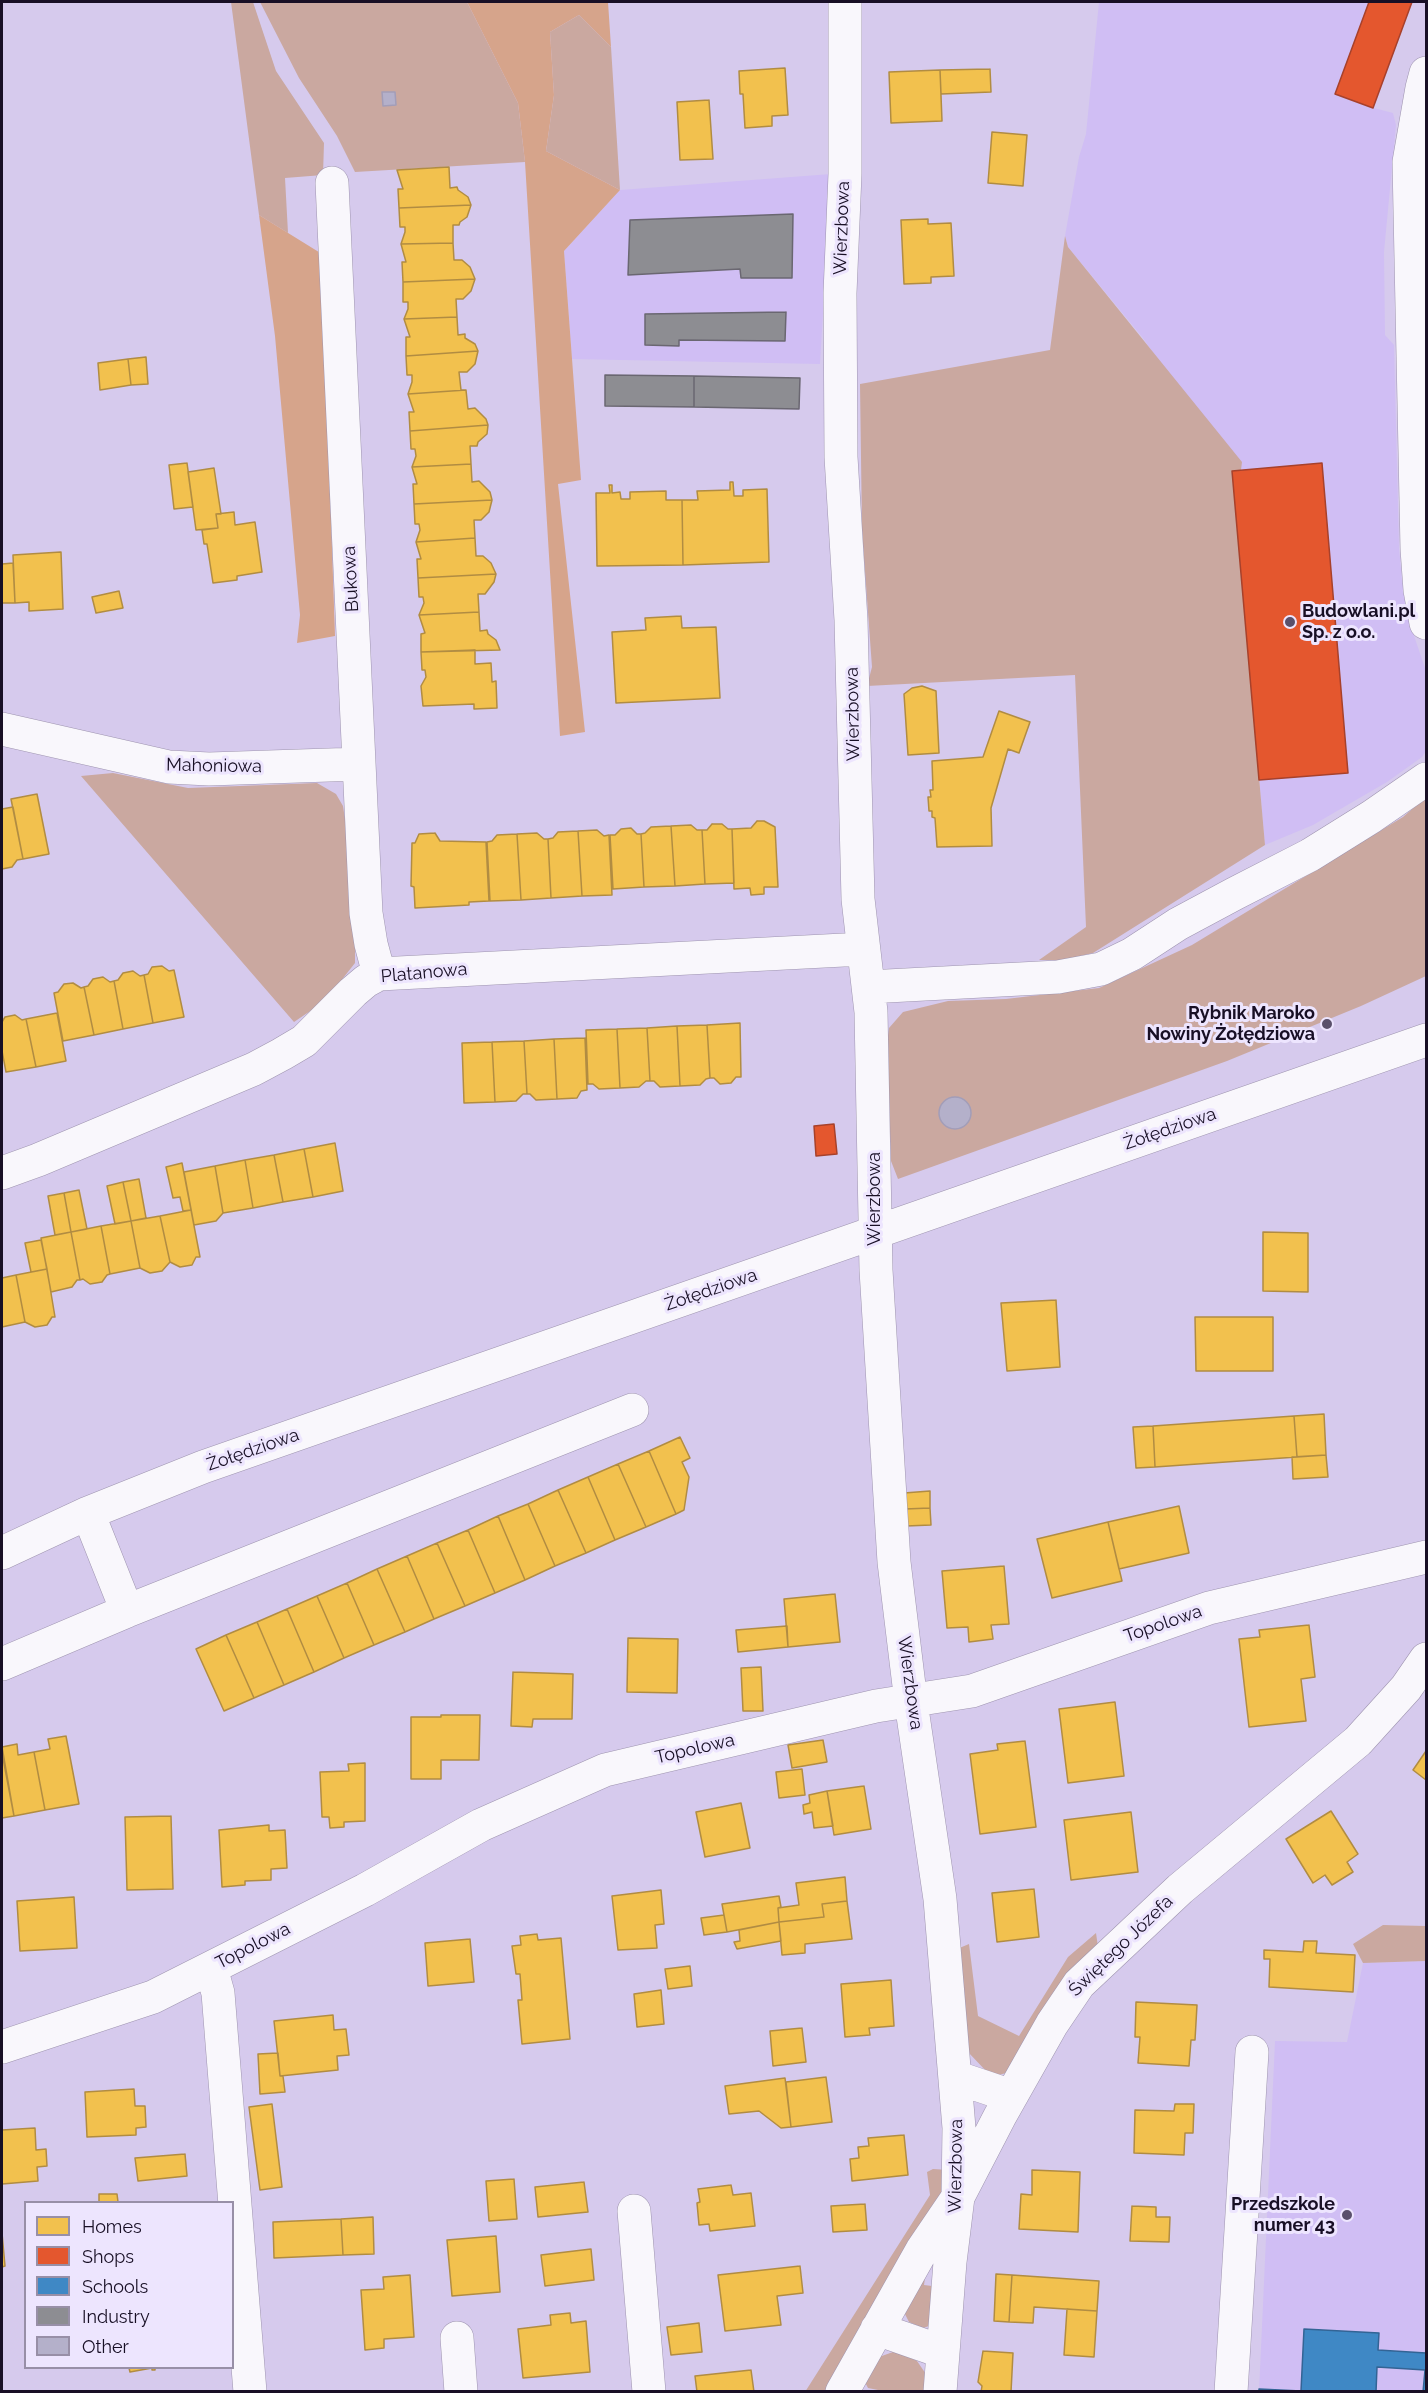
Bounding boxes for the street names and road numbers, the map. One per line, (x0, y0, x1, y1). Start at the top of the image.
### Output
street label: Wierzbowa (830, 181, 854, 275)
street label: Bukowa (338, 545, 364, 613)
street label: Wierzbowa (841, 667, 865, 761)
street label: Mahoniowa (166, 754, 262, 778)
street label: Platanowa (380, 958, 468, 988)
street label: Żołędziowa (1121, 1103, 1219, 1155)
street label: Wierzbowa (864, 1152, 886, 1246)
street label: Żołędziowa (662, 1264, 760, 1316)
street label: Żołędziowa (204, 1424, 302, 1476)
street label: Topolowa (1121, 1601, 1205, 1647)
street label: Wierzbowa (893, 1635, 927, 1731)
street label: Topolowa (653, 1729, 737, 1769)
street label: Świętego Józefa (1064, 1891, 1178, 2001)
street label: Topolowa (212, 1918, 294, 1974)
street label: Wierzbowa (944, 2119, 968, 2213)

